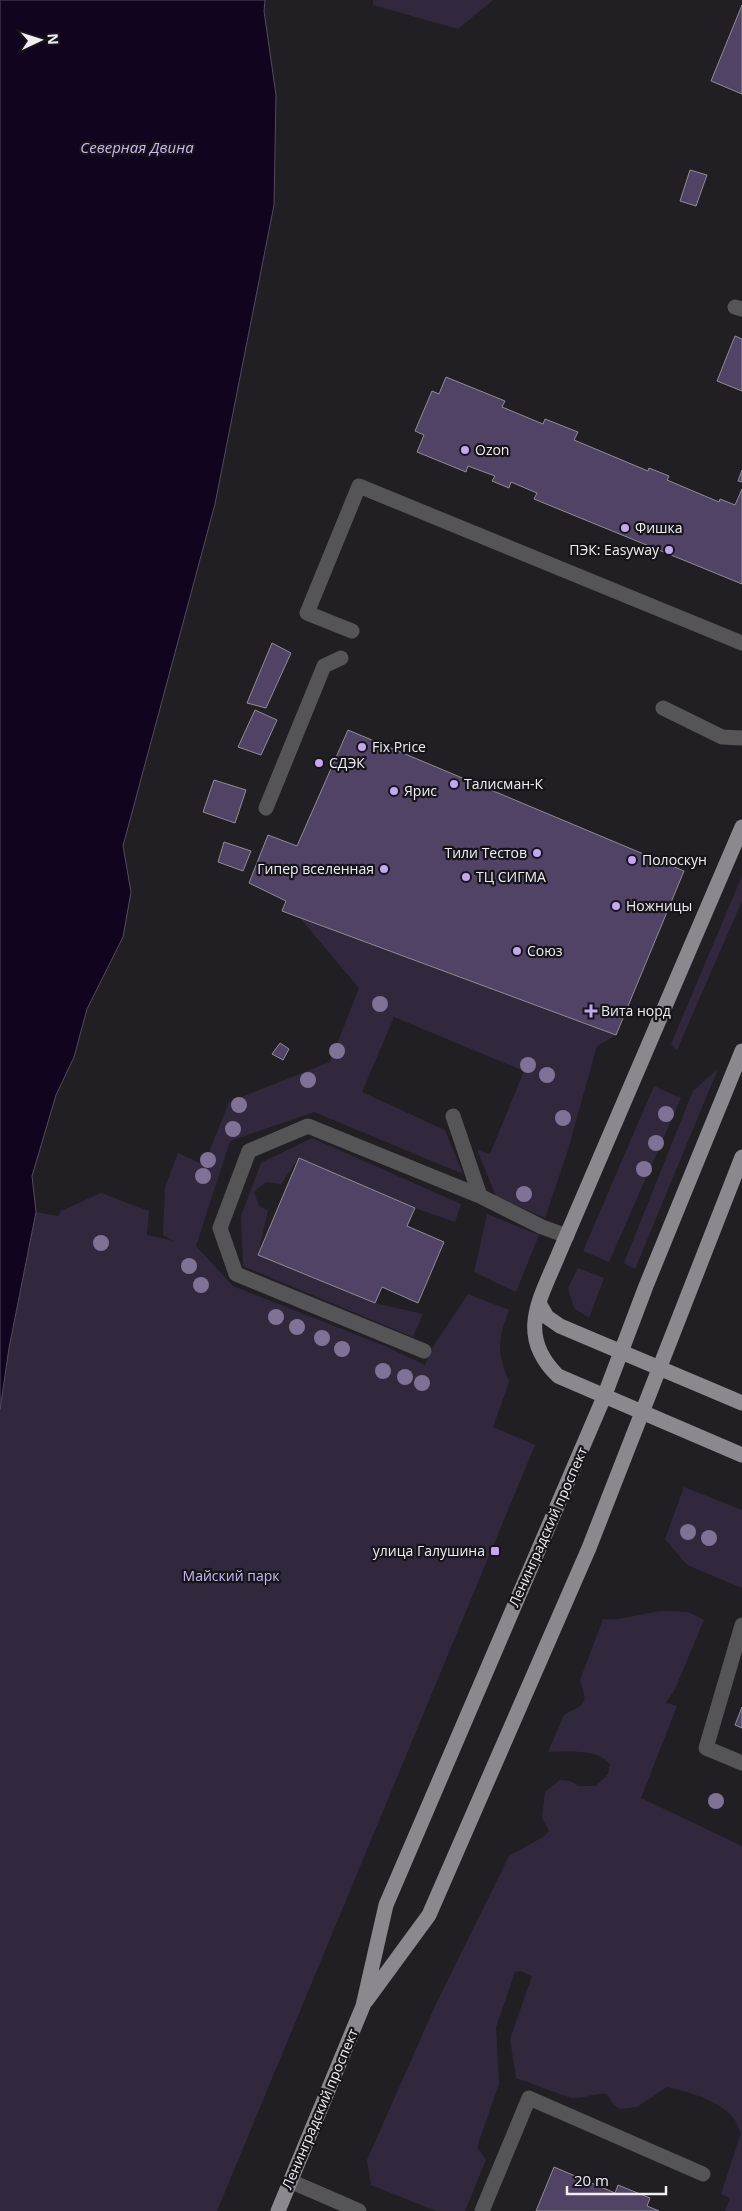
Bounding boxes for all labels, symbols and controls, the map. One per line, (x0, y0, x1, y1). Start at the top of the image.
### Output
north arrow (15, 15, 65, 65)
text: N (44, 33, 63, 45)
water label: Северная Двина (80, 137, 194, 157)
place label: Ozon (475, 440, 509, 459)
marker: Ozon (459, 444, 471, 456)
place label: Фишка (635, 518, 683, 537)
marker: Фишка (619, 522, 631, 534)
place label: ПЭК: Easyway (569, 540, 660, 559)
marker: ПЭК: Easyway (663, 544, 675, 556)
place label: Fix Price (372, 737, 426, 756)
marker: Fix Price (356, 741, 368, 753)
place label: СДЭК (329, 753, 365, 772)
marker: СДЭК (313, 757, 325, 769)
place label: Талисман-К (464, 774, 544, 793)
marker: Талисман-К (448, 778, 460, 790)
place label: Ярис (404, 781, 437, 800)
marker: Ярис (388, 785, 400, 797)
place label: Тили Тестов (445, 843, 527, 862)
marker: Тили Тестов (531, 847, 543, 859)
place label: Полоскун (642, 850, 707, 869)
marker: Полоскун (626, 854, 638, 866)
place label: Гипер вселенная (257, 859, 374, 878)
marker: Гипер вселенная (378, 863, 390, 875)
place label: ТЦ СИГМА (476, 867, 546, 886)
marker: ТЦ СИГМА (460, 871, 472, 883)
place label: Ножницы (626, 896, 692, 915)
marker: Ножницы (610, 900, 622, 912)
place label: Союз (527, 941, 563, 960)
marker: Союз (511, 945, 523, 957)
place label: Вита норд (601, 1001, 671, 1020)
marker: Вита норд (585, 1005, 597, 1017)
street label: Ленинградский проспект (504, 1444, 592, 1610)
place label: улица Галушина (373, 1541, 485, 1560)
marker: улица Галушина (489, 1545, 501, 1557)
park label: Майский парк (183, 1566, 280, 1585)
street label: Ленинградский проспект (277, 2025, 362, 2192)
scale bar (567, 2164, 666, 2196)
text: 20 m (574, 2170, 609, 2190)

